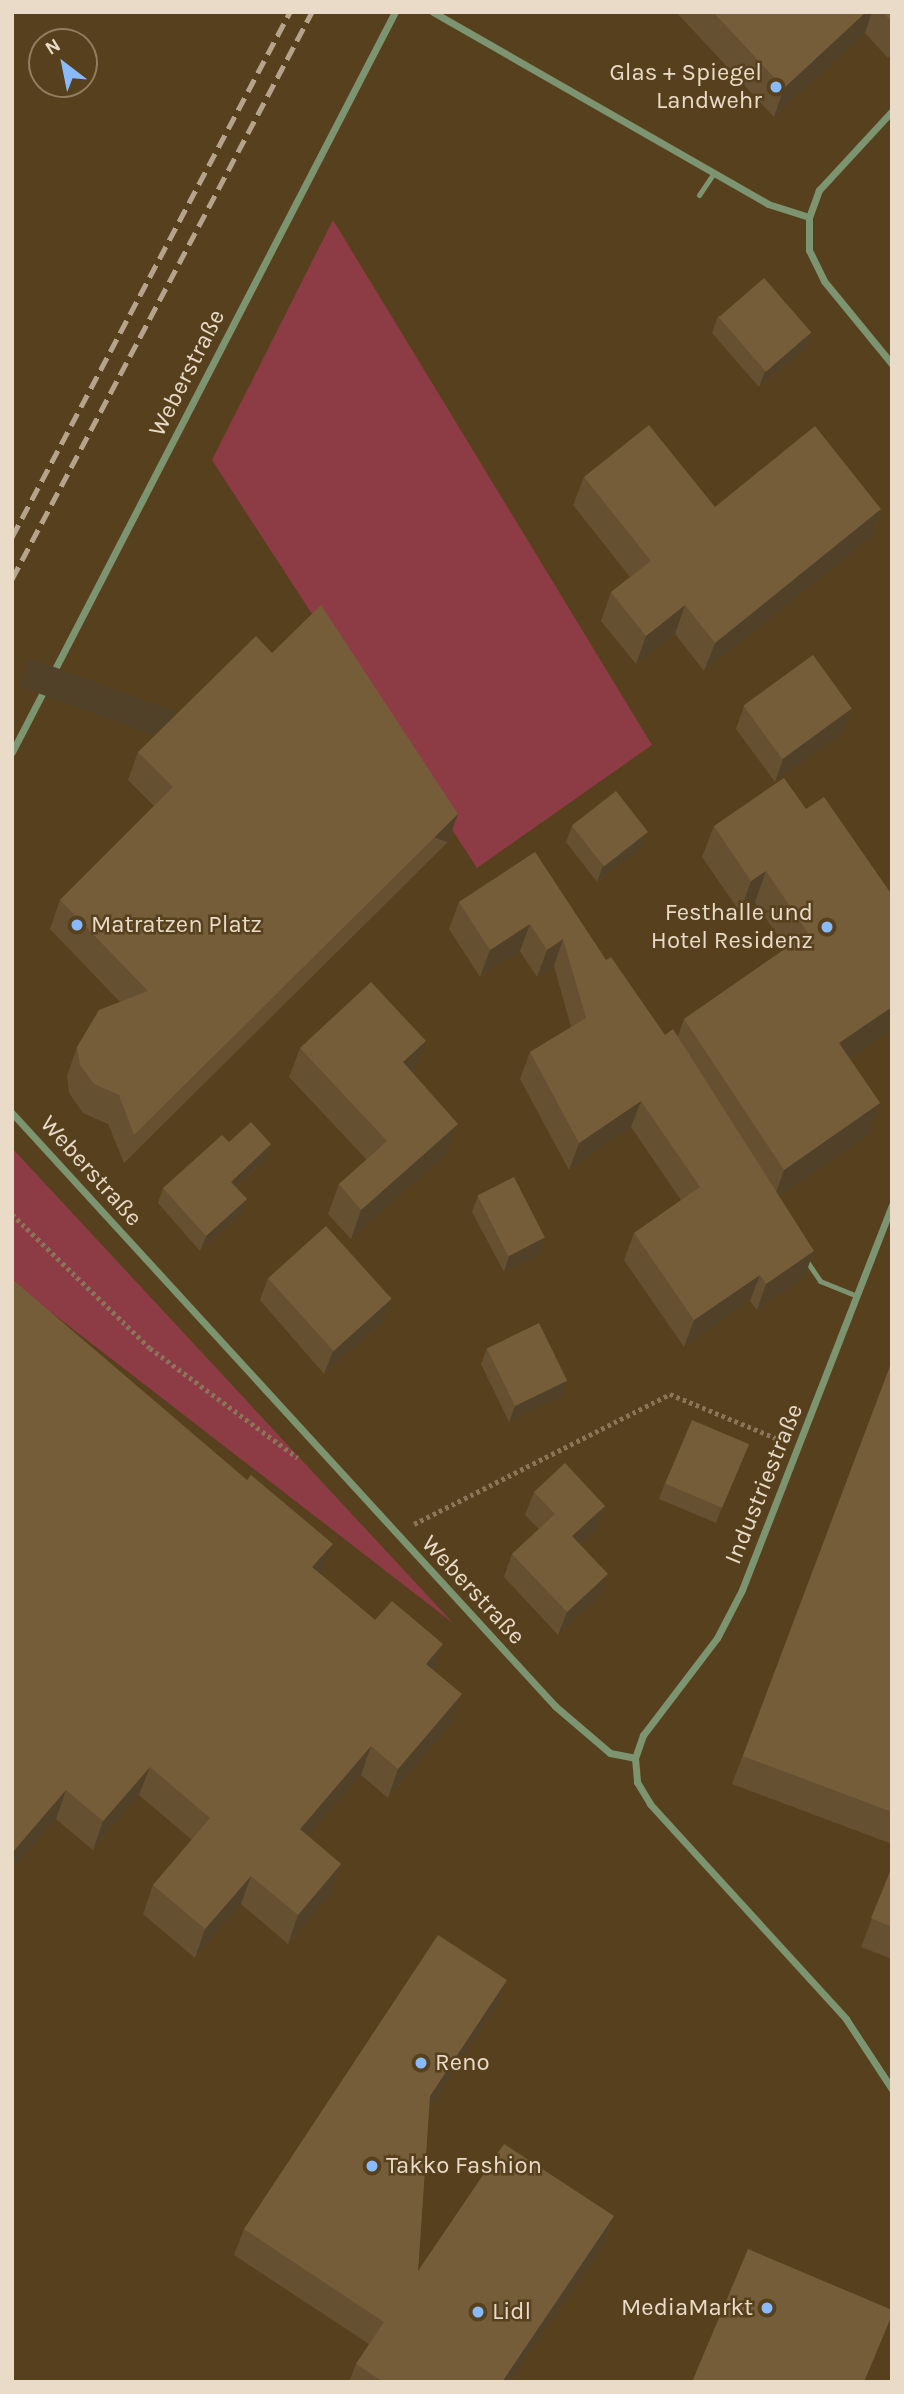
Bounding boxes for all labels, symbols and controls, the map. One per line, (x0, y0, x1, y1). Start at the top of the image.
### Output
north arrow (28, 28, 98, 98)
text: N (41, 34, 65, 60)
place label: Glas + Spiegel Landwehr (609, 59, 762, 115)
marker: Glas + Spiegel Landwehr (768, 79, 784, 95)
street label: Weberstraße (143, 305, 231, 441)
place label: Festhalle und Hotel Residenz (651, 899, 813, 955)
place label: Matratzen Platz (91, 911, 262, 939)
marker: Matratzen Platz (69, 917, 85, 933)
marker: Festhalle und Hotel Residenz (819, 919, 835, 935)
street label: Weberstraße (34, 1110, 148, 1232)
street label: Industriestraße (719, 1400, 809, 1568)
street label: Weberstraße (415, 1529, 531, 1651)
place label: Reno (435, 2049, 490, 2077)
marker: Reno (413, 2055, 429, 2071)
place label: Takko Fashion (386, 2152, 542, 2180)
marker: Takko Fashion (364, 2158, 380, 2174)
place label: MediaMarkt (621, 2294, 753, 2322)
place label: Lidl (492, 2298, 531, 2326)
marker: MediaMarkt (759, 2300, 775, 2316)
marker: Lidl (470, 2304, 486, 2320)

